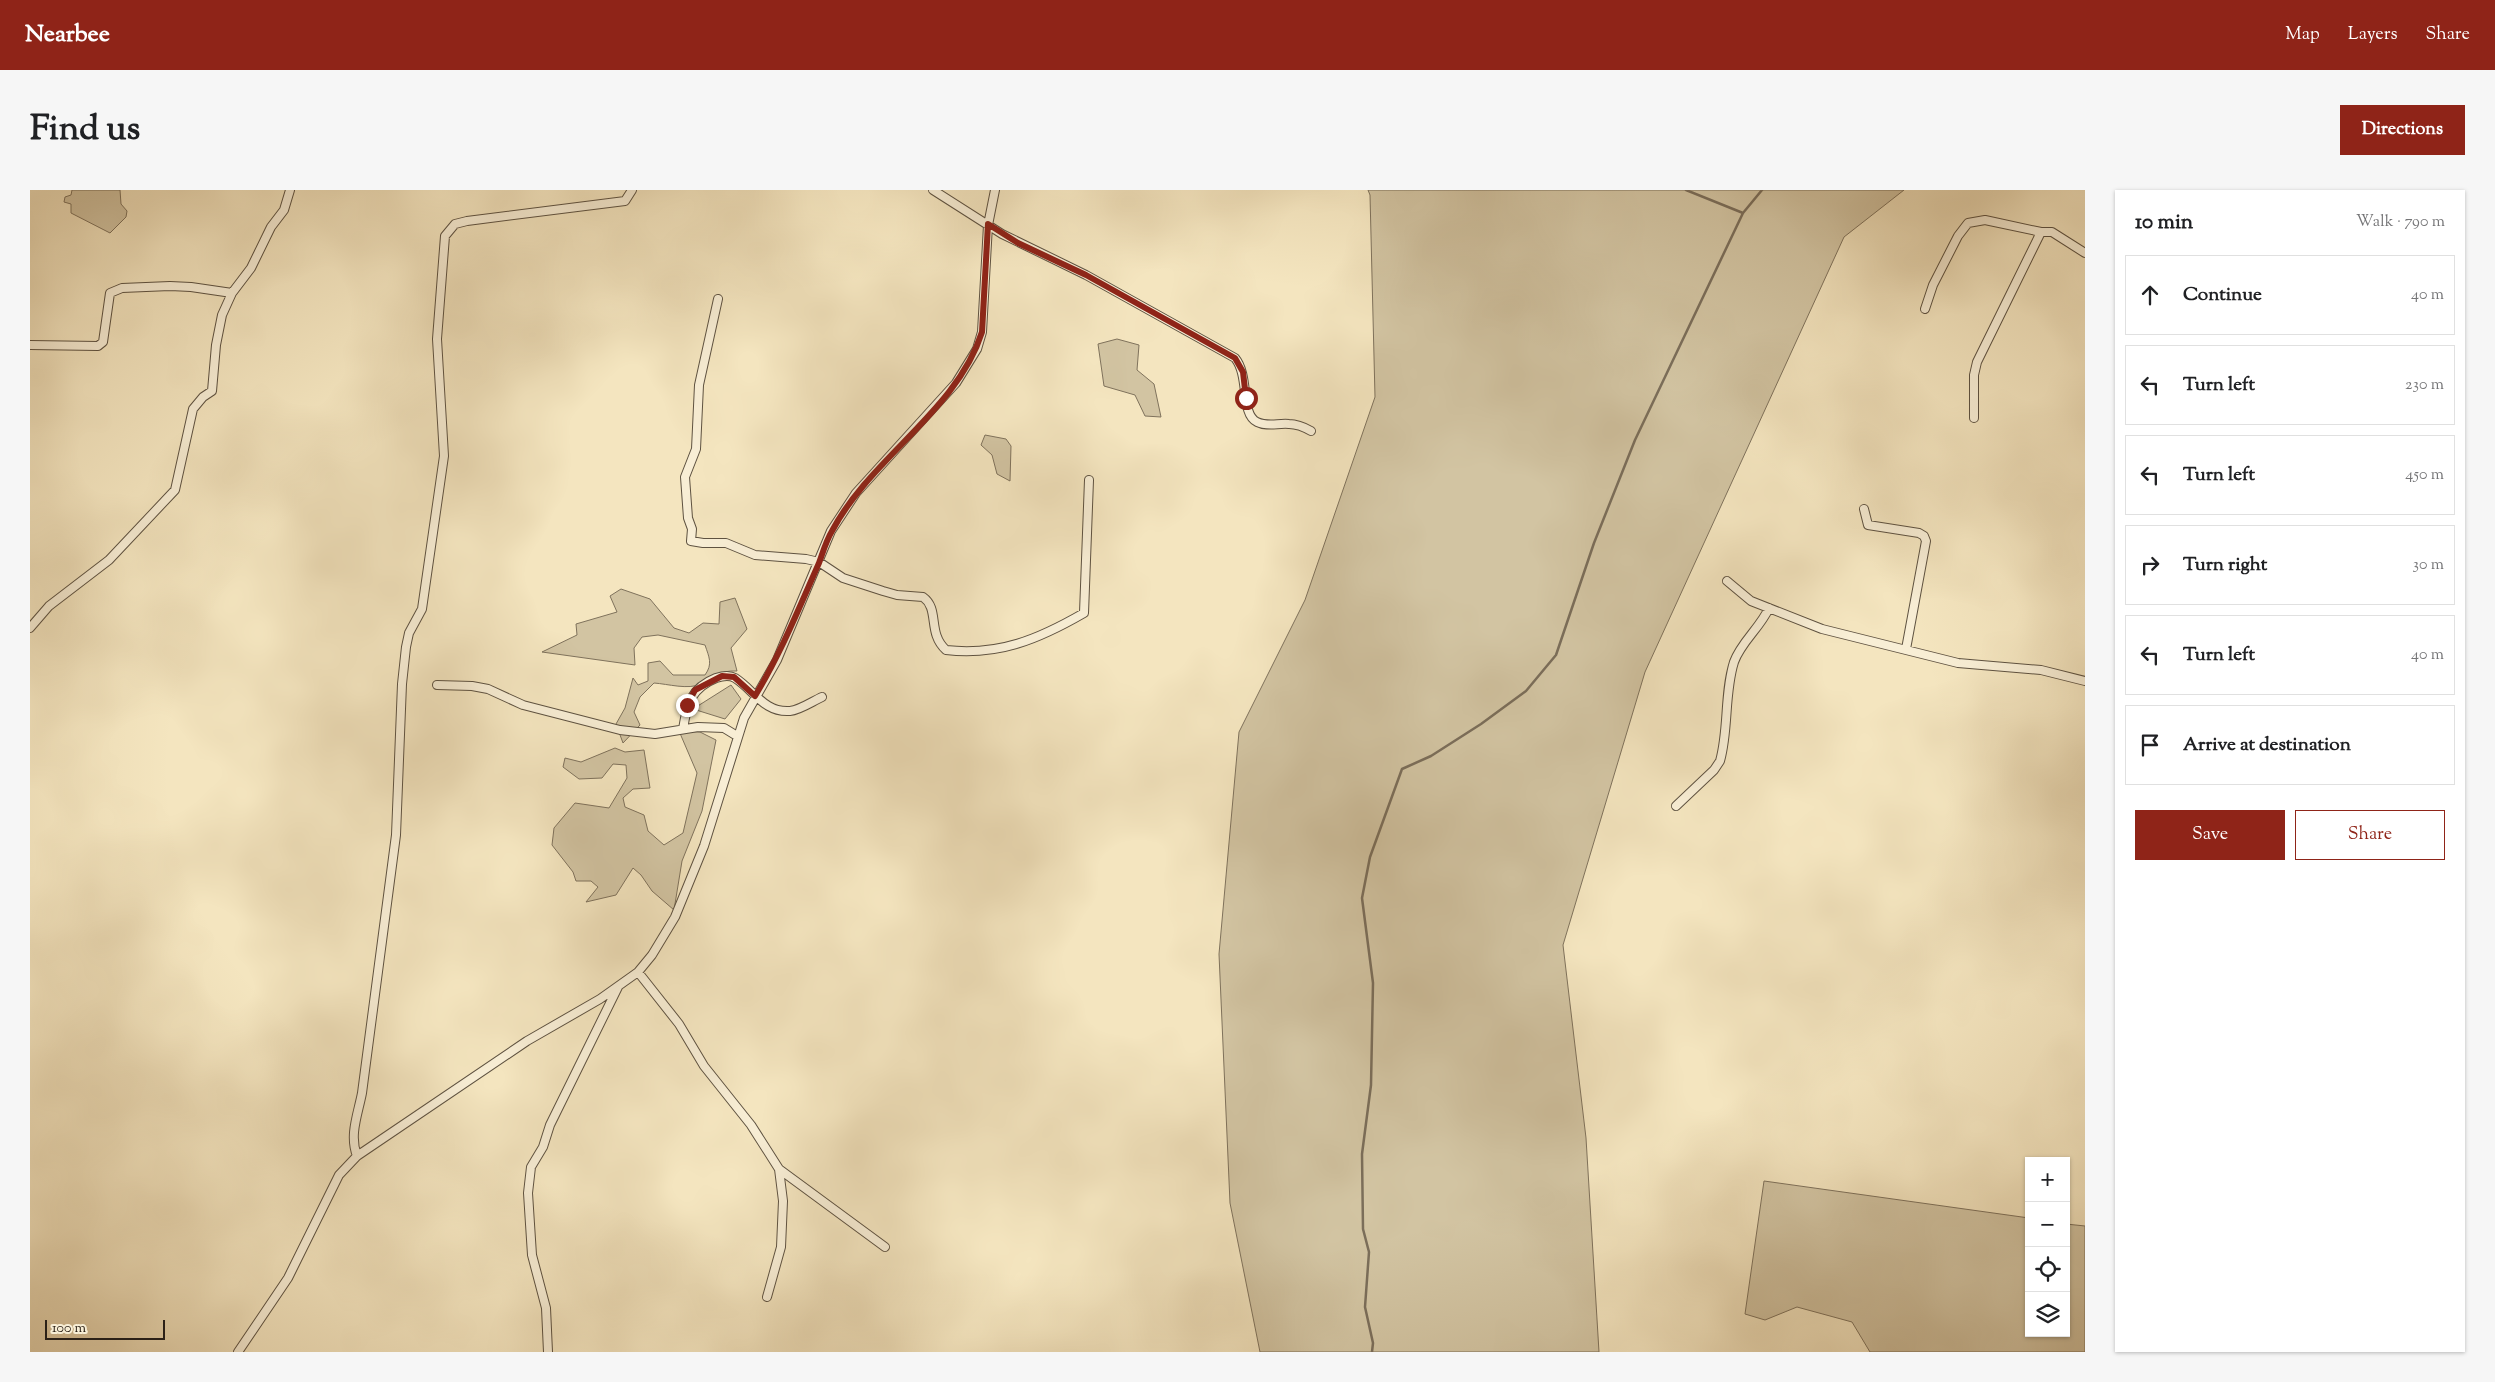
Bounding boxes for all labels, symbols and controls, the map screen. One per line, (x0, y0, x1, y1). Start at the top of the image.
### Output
text: Nearbee (25, 18, 110, 52)
text: Map (2285, 22, 2320, 48)
text: Layers (2348, 22, 2398, 48)
text: Share (2426, 22, 2470, 48)
text: Find us (30, 105, 140, 156)
button: Directions (2340, 105, 2465, 155)
text: 10 min (2135, 208, 2193, 238)
text: Walk · 790 m (2356, 211, 2445, 234)
icon: ahead (2136, 281, 2164, 309)
text: Continue (2183, 282, 2262, 309)
text: 40 m (2411, 284, 2444, 307)
icon: left (2136, 371, 2164, 399)
text: Turn left (2183, 372, 2255, 399)
text: 230 m (2405, 374, 2444, 397)
route start (1235, 387, 1258, 410)
icon: left (2136, 461, 2164, 489)
text: Turn left (2183, 462, 2255, 489)
text: 450 m (2405, 464, 2444, 487)
icon: right (2136, 551, 2164, 579)
text: Turn right (2183, 552, 2267, 579)
text: 30 m (2413, 554, 2444, 577)
icon: left (2136, 641, 2164, 669)
text: Turn left (2183, 642, 2255, 669)
text: 40 m (2411, 644, 2444, 667)
route end (676, 694, 699, 717)
icon: arrive (2136, 731, 2164, 759)
text: Arrive at destination (2183, 732, 2351, 759)
button: Save (2135, 810, 2285, 860)
button: Share (2295, 810, 2445, 860)
map controls (2025, 1157, 2070, 1337)
button: + (2025, 1157, 2070, 1202)
button: − (2025, 1202, 2070, 1247)
button: locate (2025, 1247, 2070, 1292)
button: layers (2025, 1292, 2070, 1337)
scale bar (45, 1317, 165, 1340)
text: 100 m (52, 1319, 86, 1339)

